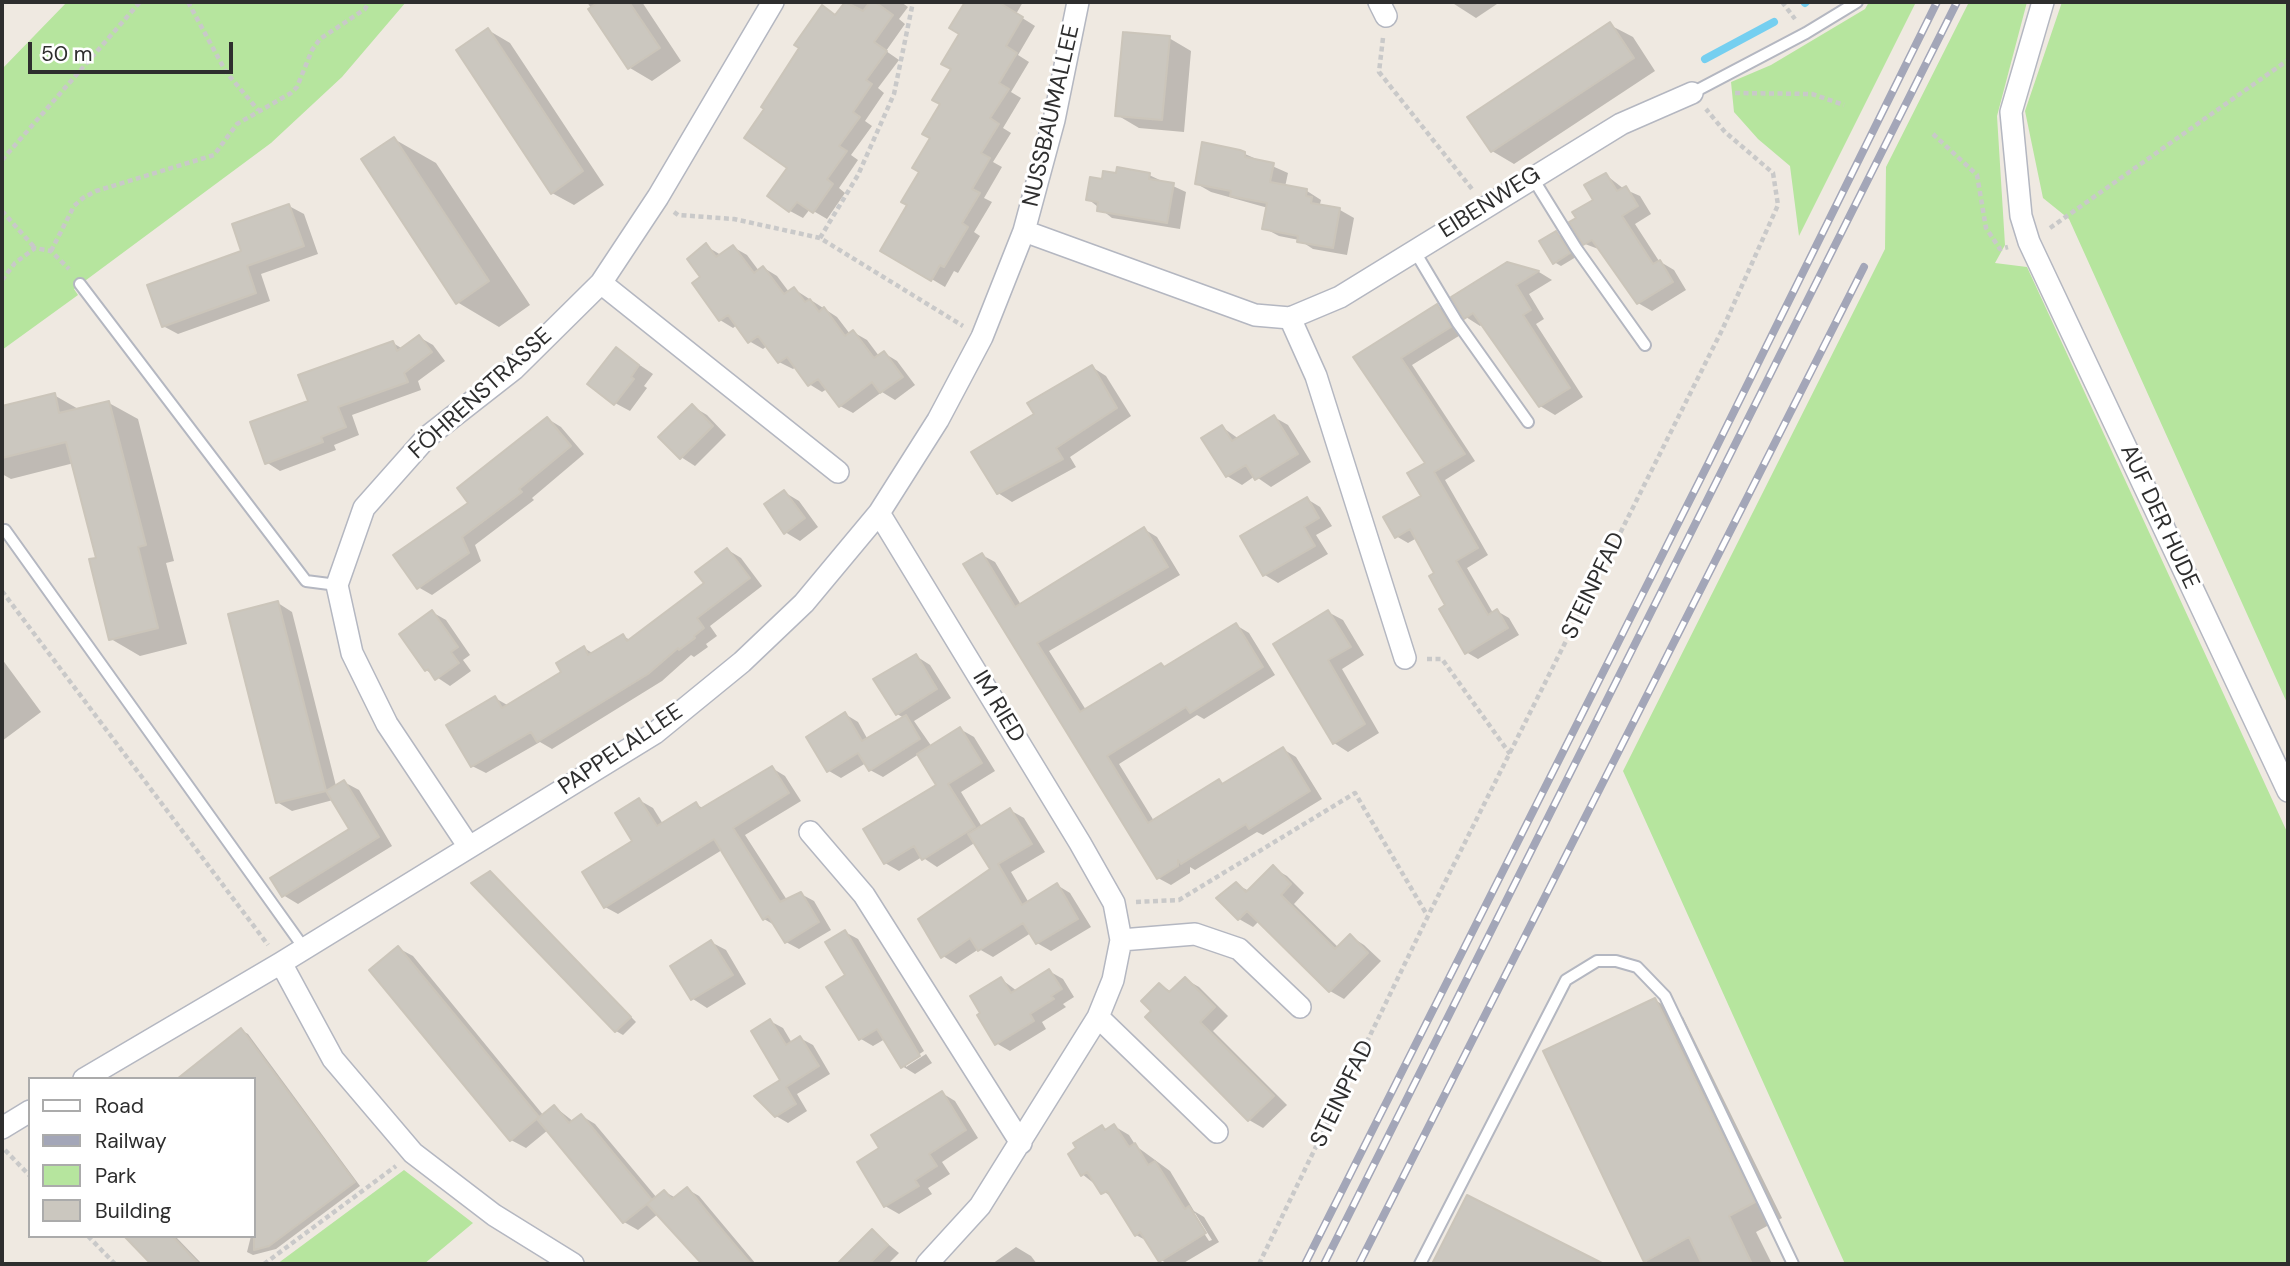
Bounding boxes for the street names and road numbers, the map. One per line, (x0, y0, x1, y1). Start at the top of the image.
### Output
street label: NUSSBAUMALLEE (1018, 22, 1086, 210)
street label: EIBENWEG (1434, 161, 1546, 245)
street label: FÖHRENSTRASSE (404, 323, 558, 465)
street label: AUF DER HUDE (2113, 440, 2205, 594)
street label: STEINPFAD (1556, 528, 1632, 644)
street label: IM RIED (966, 666, 1030, 748)
street label: PAPPELALLEE (554, 698, 688, 802)
street label: STEINPFAD (1305, 1036, 1381, 1152)

